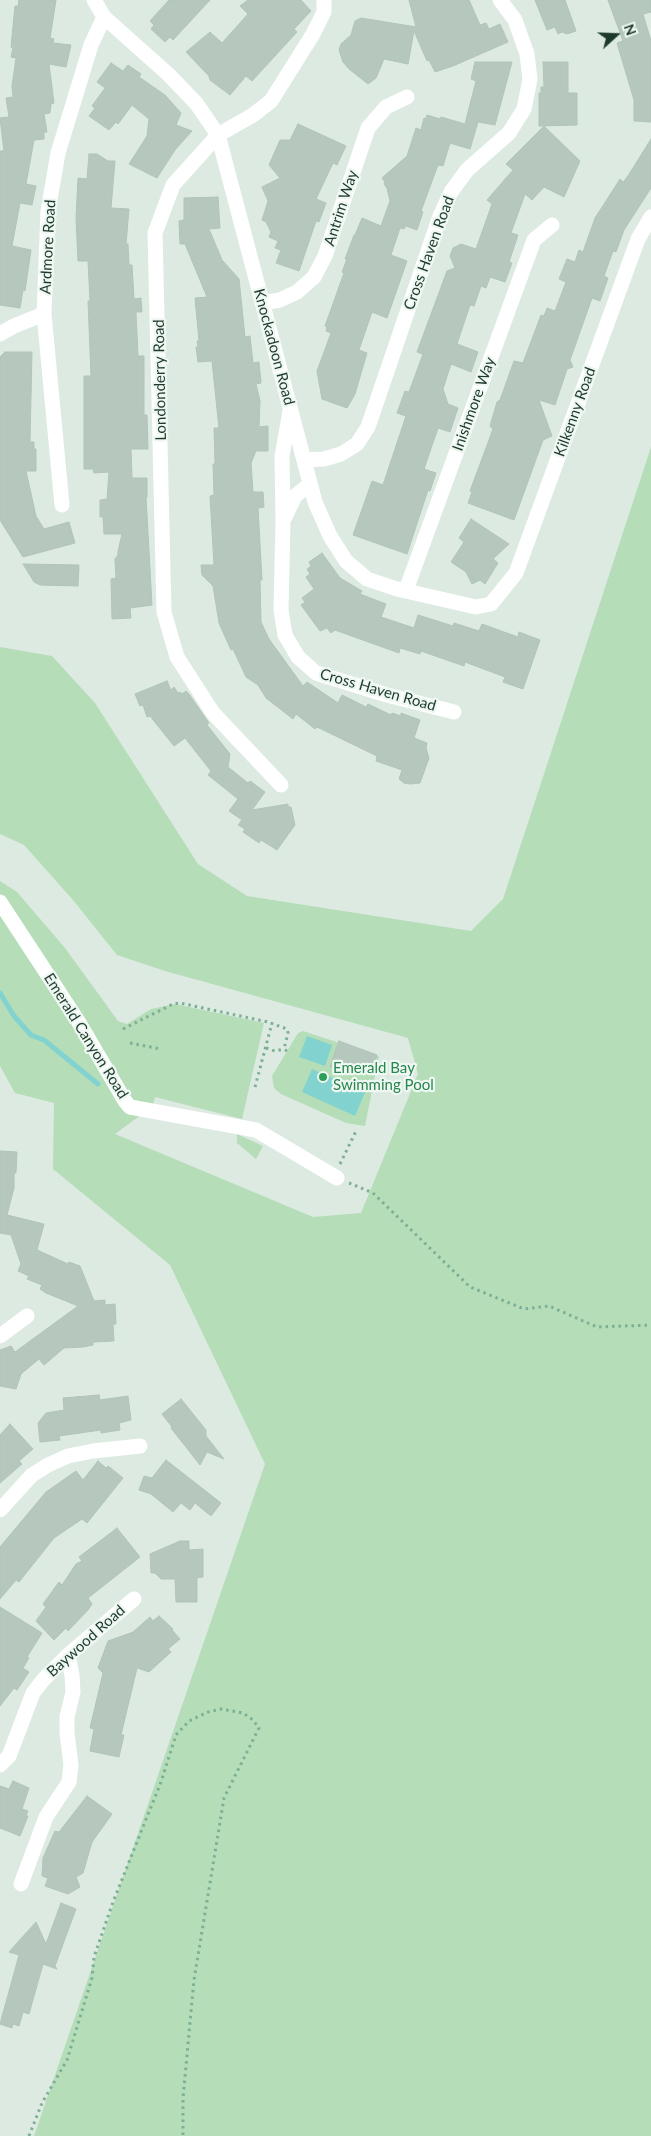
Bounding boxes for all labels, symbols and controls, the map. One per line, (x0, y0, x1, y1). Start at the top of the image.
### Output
north arrow (591, 10, 641, 60)
text: N (621, 22, 640, 38)
street label: Antrim Way (320, 168, 362, 248)
street label: Cross Haven Road (400, 194, 458, 312)
street label: Ardmore Road (37, 199, 59, 295)
street label: Knockadoon Road (250, 287, 298, 407)
street label: Londonderry Road (150, 319, 170, 441)
street label: Inishmore Way (449, 355, 499, 453)
street label: Kilkenny Road (551, 365, 599, 459)
street label: Cross Haven Road (318, 665, 438, 715)
street label: Emerald Canyon Road (40, 970, 132, 1102)
place label: Emerald Bay Swimming Pool (333, 1059, 434, 1094)
marker: Emerald Bay Swimming Pool (317, 1071, 329, 1083)
street label: Baywood Road (43, 1601, 129, 1681)

